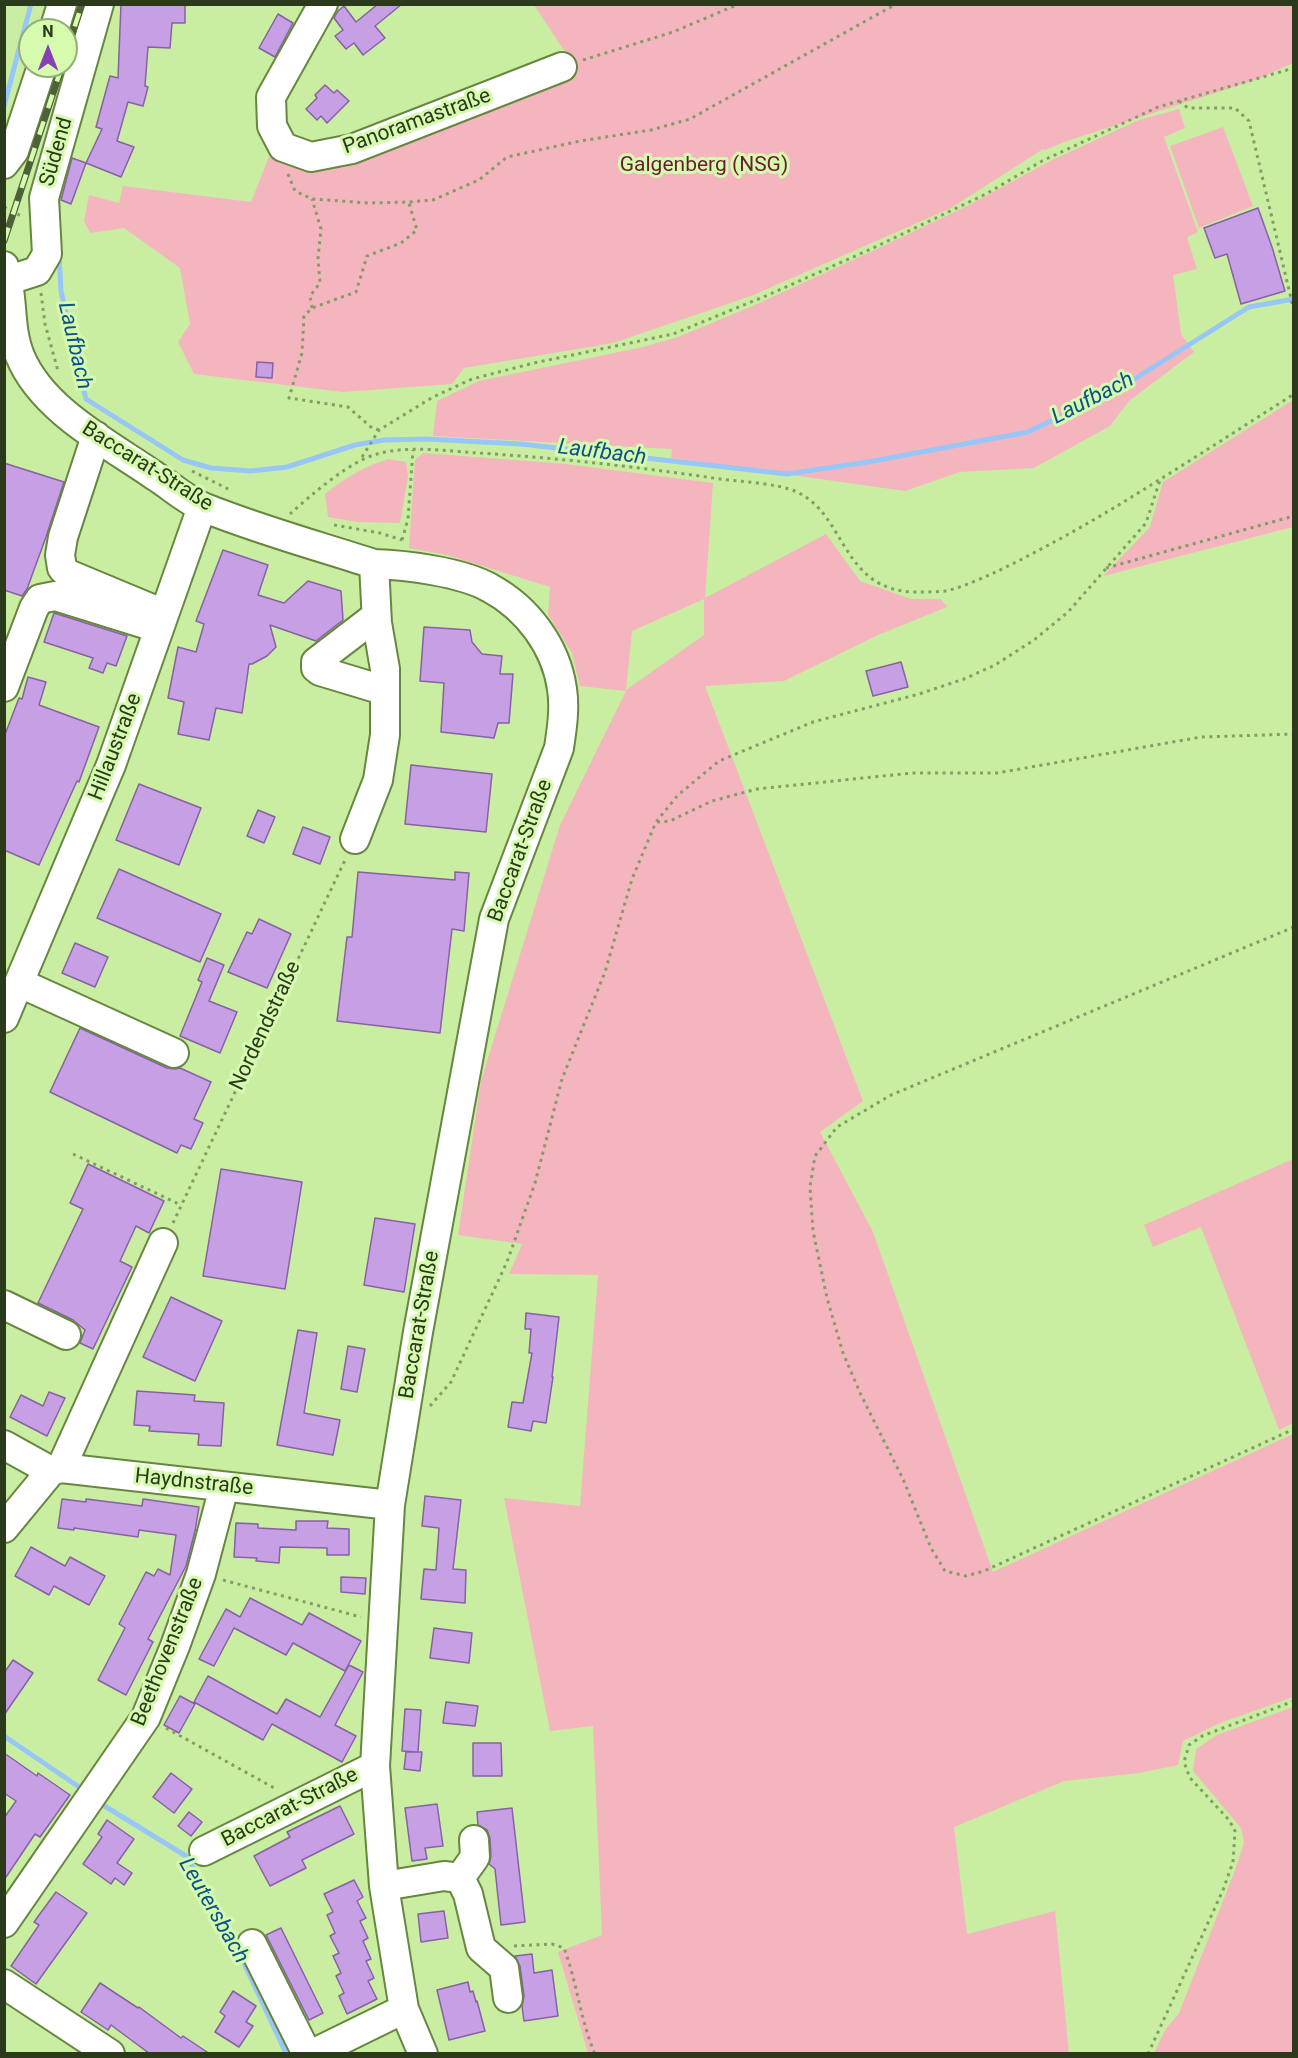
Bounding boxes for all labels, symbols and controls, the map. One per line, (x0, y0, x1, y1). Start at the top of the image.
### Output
north arrow (18, 18, 78, 78)
text: N (42, 22, 54, 41)
street label: Panoramastraße (340, 84, 494, 160)
street label: Südend (35, 115, 79, 189)
park label: Galgenberg (NSG) (620, 153, 788, 179)
water label: Laufbach (51, 300, 97, 392)
water label: Laufbach (1047, 367, 1139, 431)
street label: Baccarat-Straße (77, 417, 217, 517)
water label: Laufbach (556, 434, 648, 472)
street label: Hillaustraße (84, 690, 148, 804)
street label: Baccarat-Straße (484, 776, 558, 926)
street label: Nordendstraße (225, 957, 307, 1095)
street label: Baccarat-Straße (395, 1249, 445, 1401)
street label: Haydnstraße (134, 1464, 254, 1502)
street label: Beethovenstraße (127, 1574, 209, 1730)
street label: Baccarat-Straße (218, 1763, 362, 1853)
water label: Leutersbach (172, 1853, 254, 1969)

